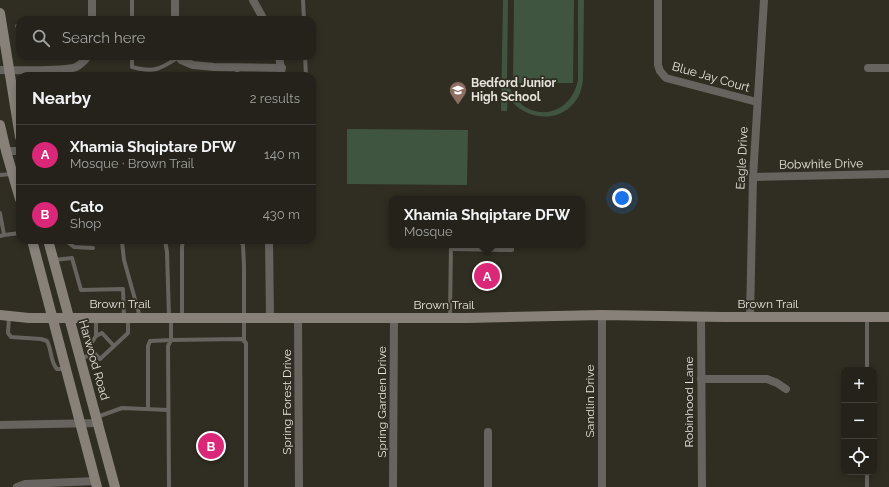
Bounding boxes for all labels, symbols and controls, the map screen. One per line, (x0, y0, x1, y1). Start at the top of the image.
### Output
search box (16, 16, 316, 60)
icon: search (30, 27, 52, 49)
text: Search here (62, 29, 145, 47)
street label: Blue Jay Court (671, 59, 751, 95)
place label: Bedford Junior High School (471, 76, 556, 104)
school or university icon: Bedford Junior High School (448, 80, 468, 105)
text: Nearby (32, 88, 91, 108)
text: 2 results (250, 91, 300, 106)
street label: Eagle Drive (733, 126, 751, 190)
text: Xhamia Shqiptare DFW (70, 138, 236, 156)
text: A (41, 147, 49, 162)
text: 140 m (264, 147, 300, 162)
text: Mosque · Brown Trail (70, 156, 194, 171)
street label: Bobwhite Drive (779, 156, 863, 172)
your location (612, 188, 632, 208)
popup (389, 196, 585, 248)
text: Cato (70, 198, 104, 216)
text: Xhamia Shqiptare DFW (404, 206, 570, 224)
text: B (41, 207, 49, 222)
text: 430 m (263, 207, 300, 222)
text: Shop (70, 216, 101, 231)
text: Mosque (404, 224, 453, 239)
pin: A (474, 261, 500, 291)
street label: Brown Trail (89, 297, 151, 311)
street label: Brown Trail (737, 297, 799, 311)
street label: Brown Trail (413, 298, 475, 312)
street label: Harwood Road (76, 318, 112, 402)
street label: Spring Garden Drive (375, 346, 389, 458)
street label: Spring Forest Drive (280, 349, 294, 455)
street label: Robinhood Lane (682, 356, 696, 448)
street label: Sandlin Drive (583, 365, 597, 437)
map controls (841, 367, 877, 475)
button: + (841, 367, 877, 403)
button: − (841, 403, 877, 439)
pin: B (198, 431, 224, 461)
button: locate (841, 439, 877, 475)

